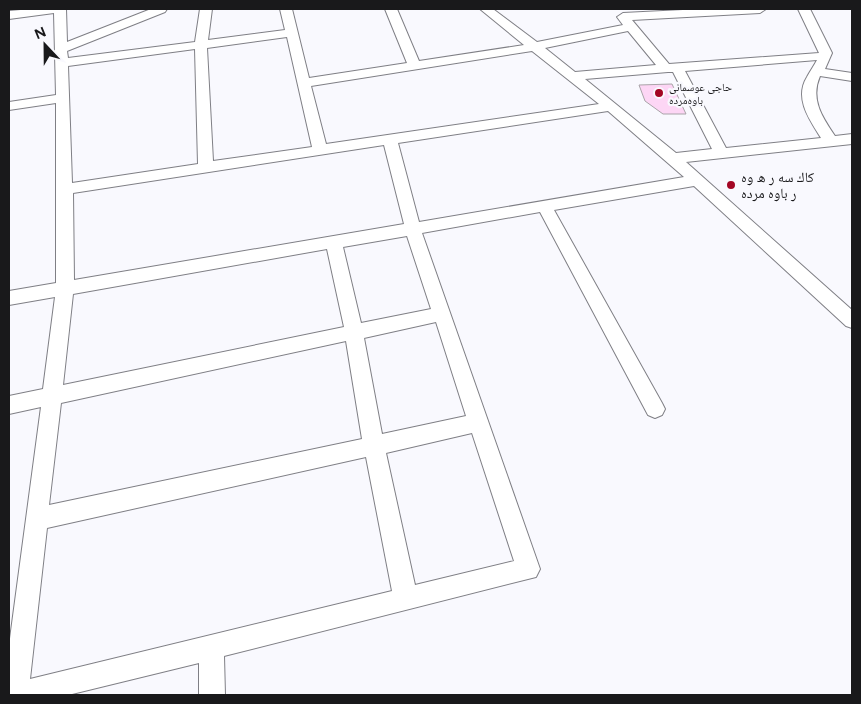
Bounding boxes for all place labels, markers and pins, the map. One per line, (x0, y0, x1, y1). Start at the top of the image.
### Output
place label: حاجی عوسمانی باوەمردە (669, 81, 732, 107)
marker: حاجی عوسمانی باوەمردە (653, 87, 665, 99)
place label: كاك سه ر ه وه ر باوه مرده (741, 169, 814, 202)
marker: كاك سه ر ه وه ر باوه مرده (725, 179, 737, 191)

